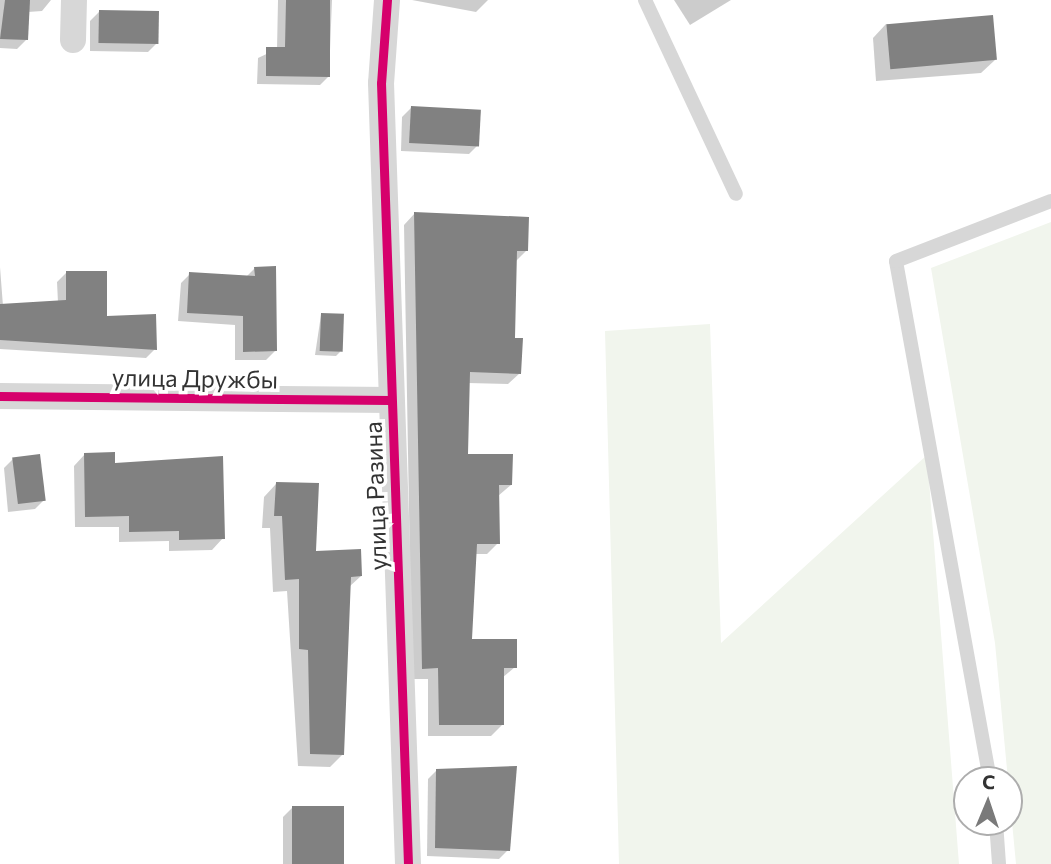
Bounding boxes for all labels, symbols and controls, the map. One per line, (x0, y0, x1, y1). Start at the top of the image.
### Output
street label: улица Дружбы (112, 362, 278, 394)
street label: улица Разина (358, 421, 392, 571)
north arrow (953, 766, 1023, 836)
text: С (982, 770, 996, 793)

